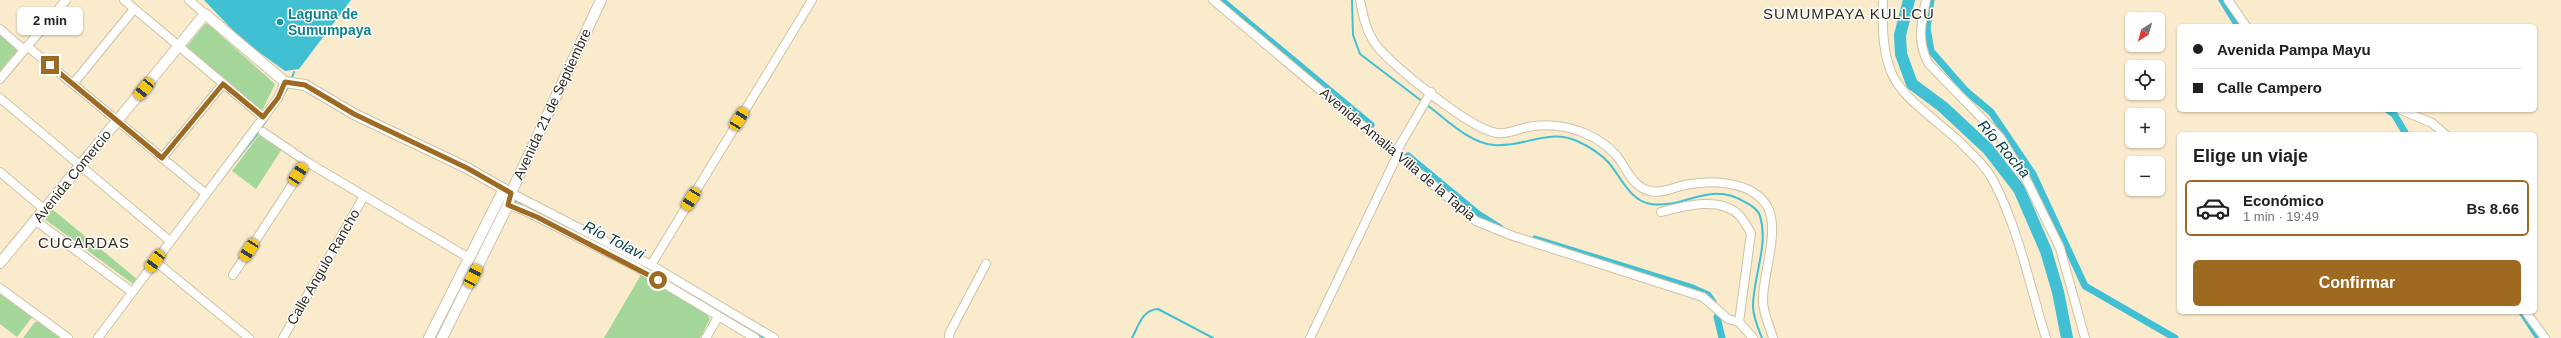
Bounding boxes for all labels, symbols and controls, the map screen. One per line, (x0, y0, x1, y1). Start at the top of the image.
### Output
district label: SUMUMPAYA KULLCU (1763, 5, 1935, 22)
place label: Laguna de Sumumpaya (288, 6, 371, 38)
callout: 2 min (17, 7, 83, 35)
north arrow (2125, 12, 2165, 52)
map controls (2125, 12, 2165, 196)
text: 2 min (33, 13, 67, 28)
marker: Laguna de Sumumpaya (275, 17, 285, 27)
street label: Avenida 21 de Septiembre (510, 26, 594, 182)
text: Avenida Pampa Mayu (2217, 41, 2371, 58)
route end (41, 56, 59, 74)
button: locate (2125, 60, 2165, 100)
car (132, 76, 156, 102)
text: Calle Campero (2217, 79, 2322, 96)
street label: Avenida Amalia Villa de la Tapia (1317, 84, 1479, 224)
car (728, 106, 750, 132)
button: + (2125, 108, 2165, 148)
water label: Río Rocha (1975, 116, 2034, 181)
street label: Avenida Comercio (30, 126, 114, 225)
text: Elige un viaje (2193, 146, 2308, 166)
button: − (2125, 156, 2165, 196)
car (286, 161, 310, 187)
car (680, 186, 702, 212)
icon: car (2195, 190, 2231, 226)
text: Económico (2243, 192, 2324, 209)
text: Bs 8.66 (2466, 200, 2519, 217)
street label: Calle Angulo Rancho (283, 206, 363, 328)
text: 1 min · 19:49 (2243, 209, 2319, 224)
water label: Río Tolavi (581, 217, 648, 262)
district label: CUCARDAS (38, 234, 130, 251)
car (237, 237, 261, 263)
car (143, 248, 167, 274)
button: Confirmar (2193, 260, 2521, 306)
car (462, 263, 484, 289)
route start (649, 271, 667, 289)

